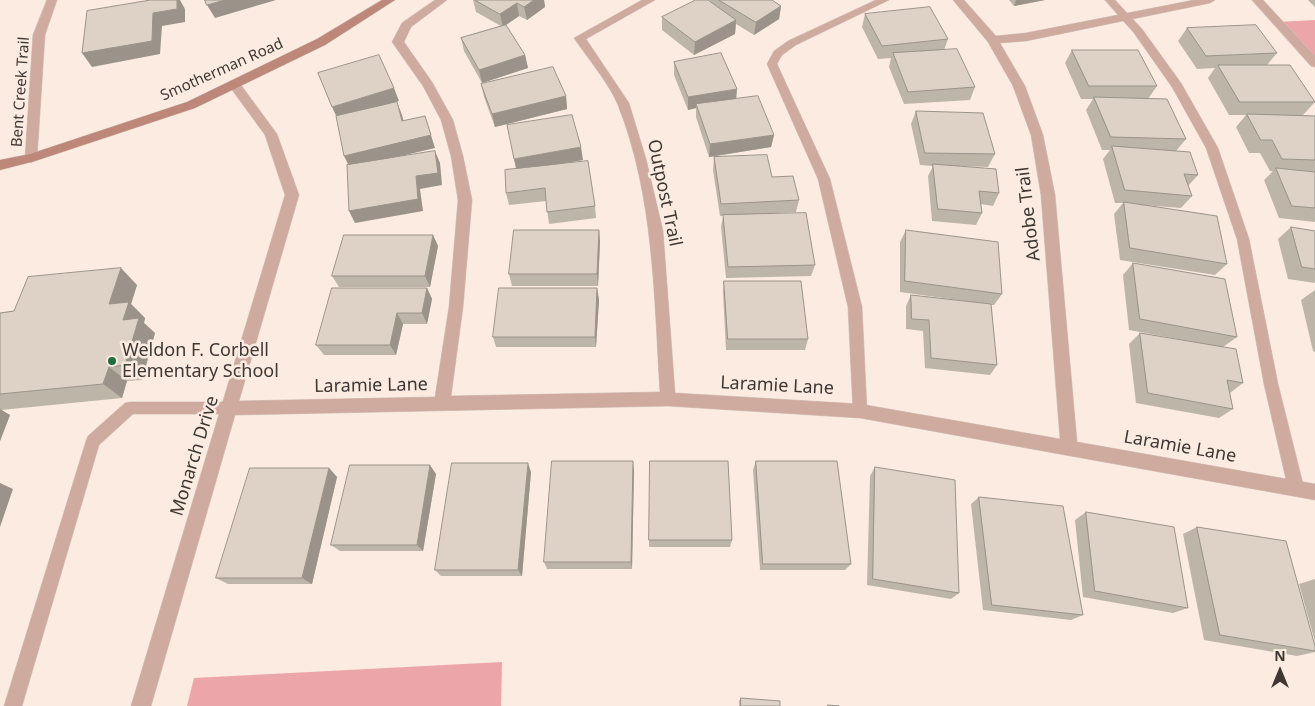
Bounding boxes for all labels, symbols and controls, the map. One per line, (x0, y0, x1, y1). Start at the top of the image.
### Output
street label: Smotherman Road (158, 35, 286, 105)
street label: Bent Creek Trail (8, 36, 34, 148)
street label: Outpost Trail (642, 137, 686, 249)
street label: Adobe Trail (1012, 166, 1046, 262)
place label: Weldon F. Corbell Elementary School (122, 340, 279, 382)
marker: Weldon F. Corbell Elementary School (106, 355, 118, 367)
street label: Laramie Lane (720, 372, 834, 400)
street label: Laramie Lane (314, 374, 428, 398)
street label: Monarch Drive (166, 393, 224, 519)
street label: Laramie Lane (1122, 426, 1238, 468)
north arrow (1255, 646, 1305, 696)
text: N (1274, 646, 1286, 665)

